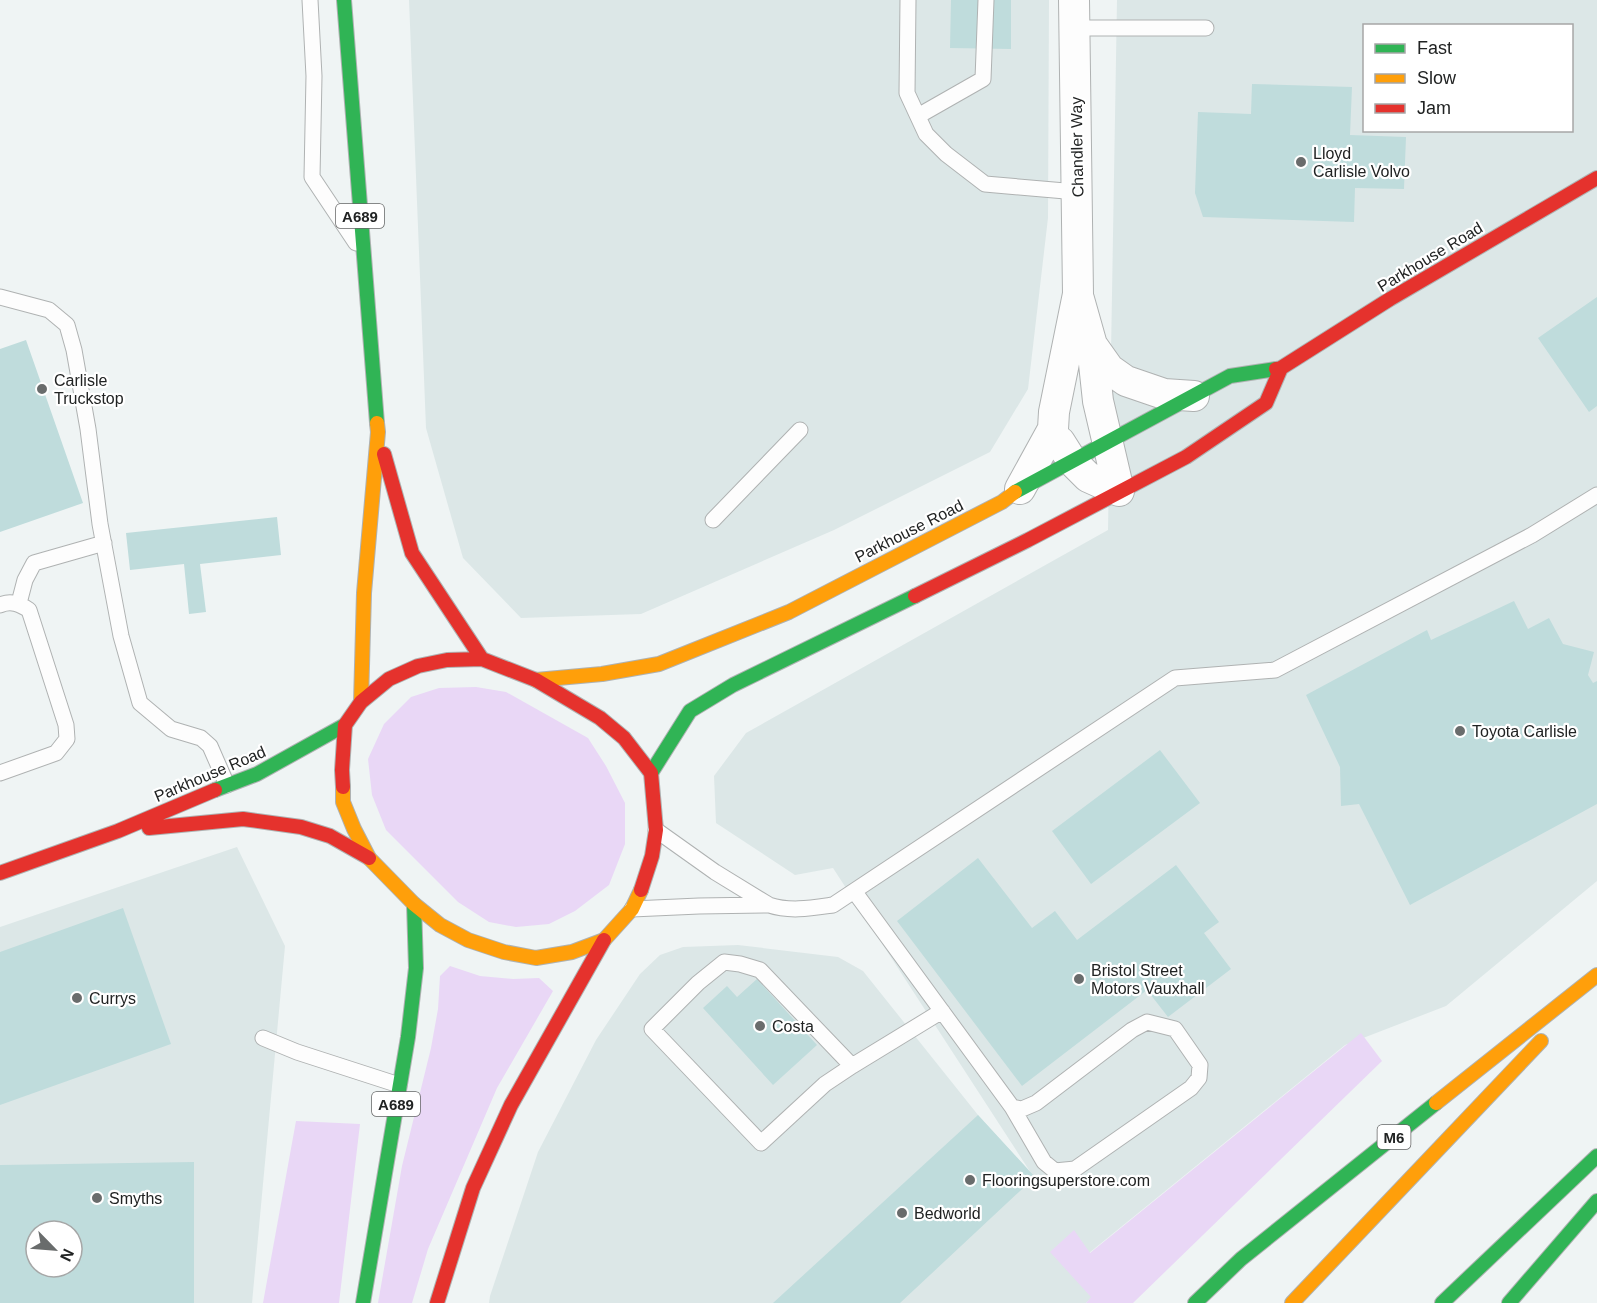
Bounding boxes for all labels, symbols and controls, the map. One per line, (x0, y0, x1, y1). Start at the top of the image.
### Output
legend (1363, 24, 1573, 132)
text: Fast (1417, 38, 1452, 58)
text: Slow (1417, 68, 1457, 88)
street label: Chandler Way (1068, 96, 1086, 198)
text: Jam (1417, 98, 1451, 118)
place label: Lloyd Carlisle Volvo (1313, 145, 1410, 180)
marker: Lloyd Carlisle Volvo (1294, 155, 1308, 169)
road number: A689 (336, 204, 384, 228)
street label: Parkhouse Road (1375, 219, 1485, 295)
place label: Carlisle Truckstop (54, 372, 124, 407)
marker: Carlisle Truckstop (35, 382, 49, 396)
street label: Parkhouse Road (852, 496, 966, 566)
place label: Toyota Carlisle (1472, 723, 1577, 740)
marker: Toyota Carlisle (1453, 724, 1467, 738)
street label: Parkhouse Road (152, 743, 268, 805)
place label: Bristol Street Motors Vauxhall (1091, 962, 1205, 997)
marker: Bristol Street Motors Vauxhall (1072, 972, 1086, 986)
place label: Currys (89, 990, 136, 1007)
marker: Currys (70, 991, 84, 1005)
place label: Costa (772, 1018, 814, 1035)
marker: Costa (753, 1019, 767, 1033)
road number: A689 (372, 1092, 420, 1116)
road number: M6 (1378, 1125, 1410, 1149)
place label: Flooringsuperstore.com (982, 1172, 1150, 1189)
marker: Flooringsuperstore.com (963, 1173, 977, 1187)
place label: Smyths (109, 1190, 162, 1207)
marker: Smyths (90, 1191, 104, 1205)
place label: Bedworld (914, 1205, 981, 1222)
marker: Bedworld (895, 1206, 909, 1220)
north arrow (24, 1219, 84, 1279)
text: N (57, 1246, 77, 1264)

